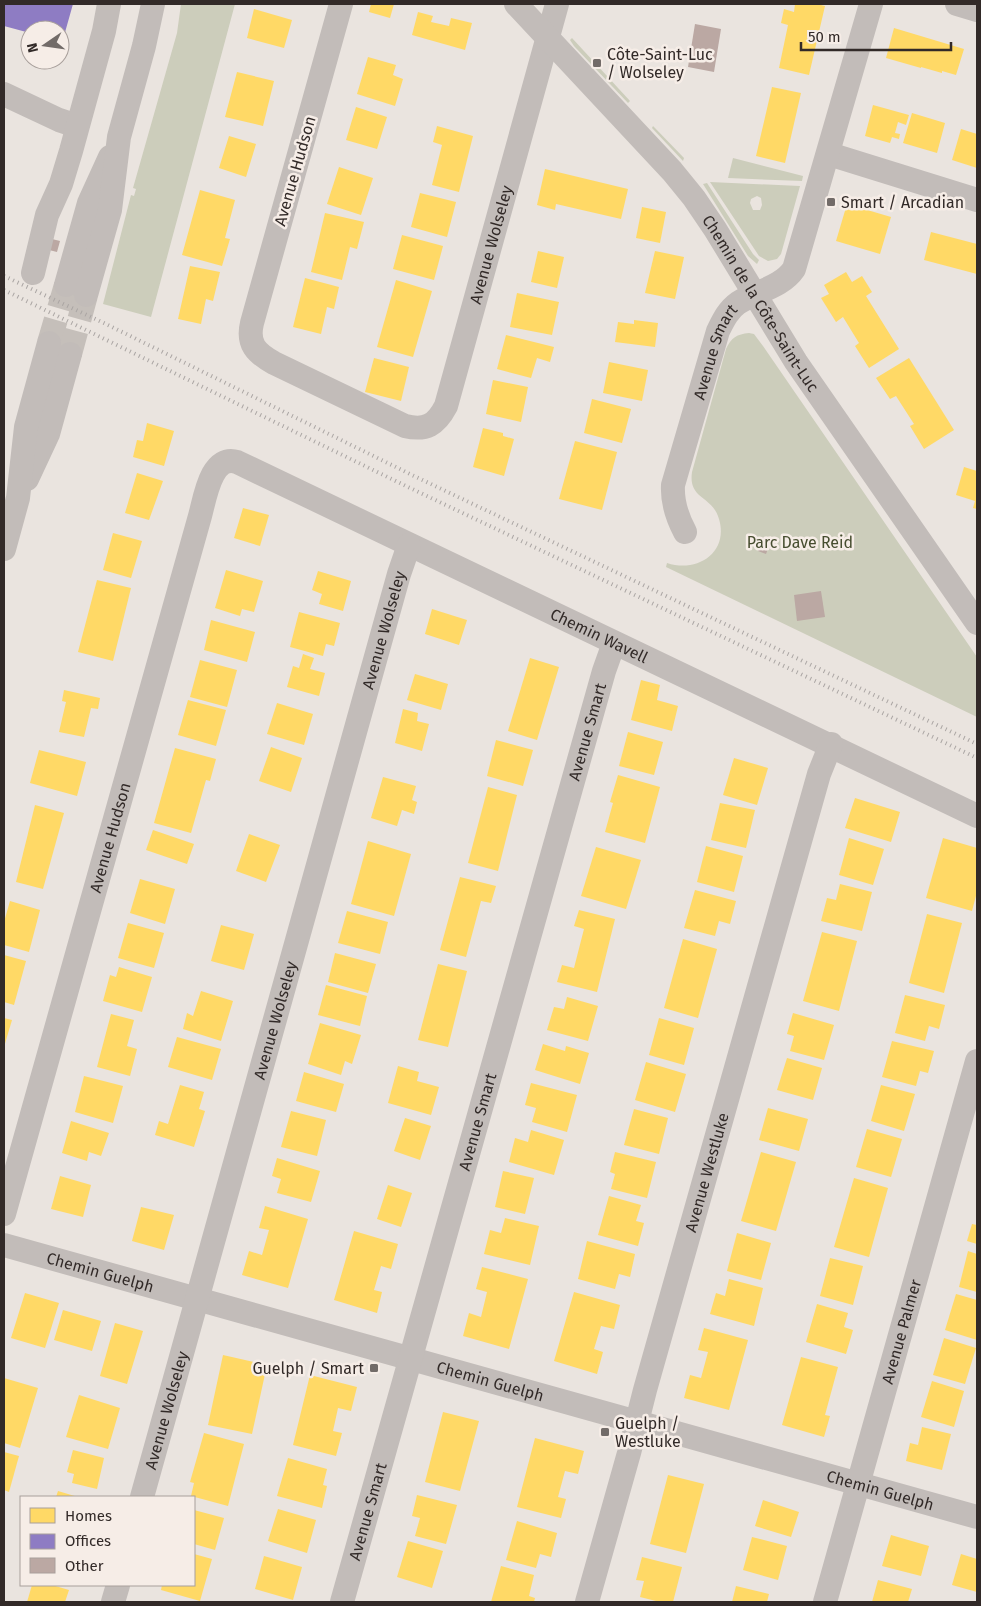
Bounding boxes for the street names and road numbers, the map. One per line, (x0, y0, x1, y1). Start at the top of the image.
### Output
street label: Avenue Hudson (270, 114, 320, 228)
street label: Avenue Wolseley (465, 183, 516, 306)
street label: Chemin de la Côte-Saint-Luc (699, 211, 823, 395)
street label: Avenue Smart (689, 299, 741, 402)
street label: Avenue Wolseley (358, 569, 409, 691)
street label: Chemin Wavell (547, 604, 652, 667)
street label: Avenue Smart (564, 681, 610, 783)
street label: Avenue Hudson (85, 780, 134, 895)
street label: Avenue Wolseley (249, 959, 300, 1081)
street label: Avenue Smart (454, 1070, 500, 1173)
street label: Avenue Westluke (681, 1110, 732, 1234)
street label: Chemin Guelph (45, 1248, 156, 1296)
street label: Avenue Palmer (877, 1276, 925, 1386)
street label: Avenue Wolseley (141, 1349, 192, 1472)
street label: Chemin Guelph (435, 1357, 546, 1405)
street label: Avenue Smart (345, 1460, 390, 1562)
street label: Chemin Guelph (825, 1466, 936, 1514)

